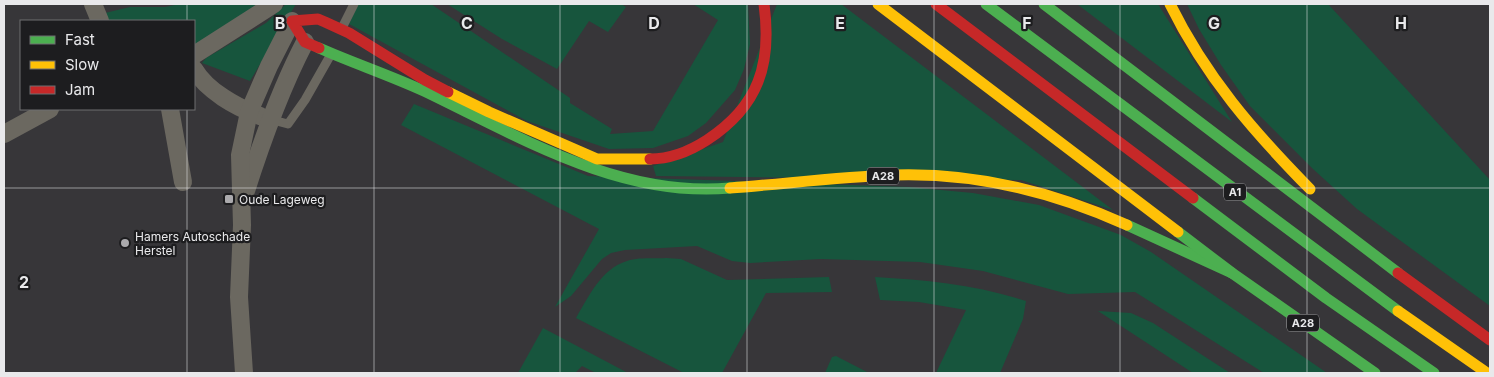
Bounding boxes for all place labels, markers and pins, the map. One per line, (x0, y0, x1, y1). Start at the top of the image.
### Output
place label: Oude Lageweg (239, 192, 325, 207)
marker: Oude Lageweg (223, 193, 235, 205)
place label: Hamers Autoschade Herstel (135, 229, 250, 258)
marker: Hamers Autoschade Herstel (119, 237, 131, 249)

